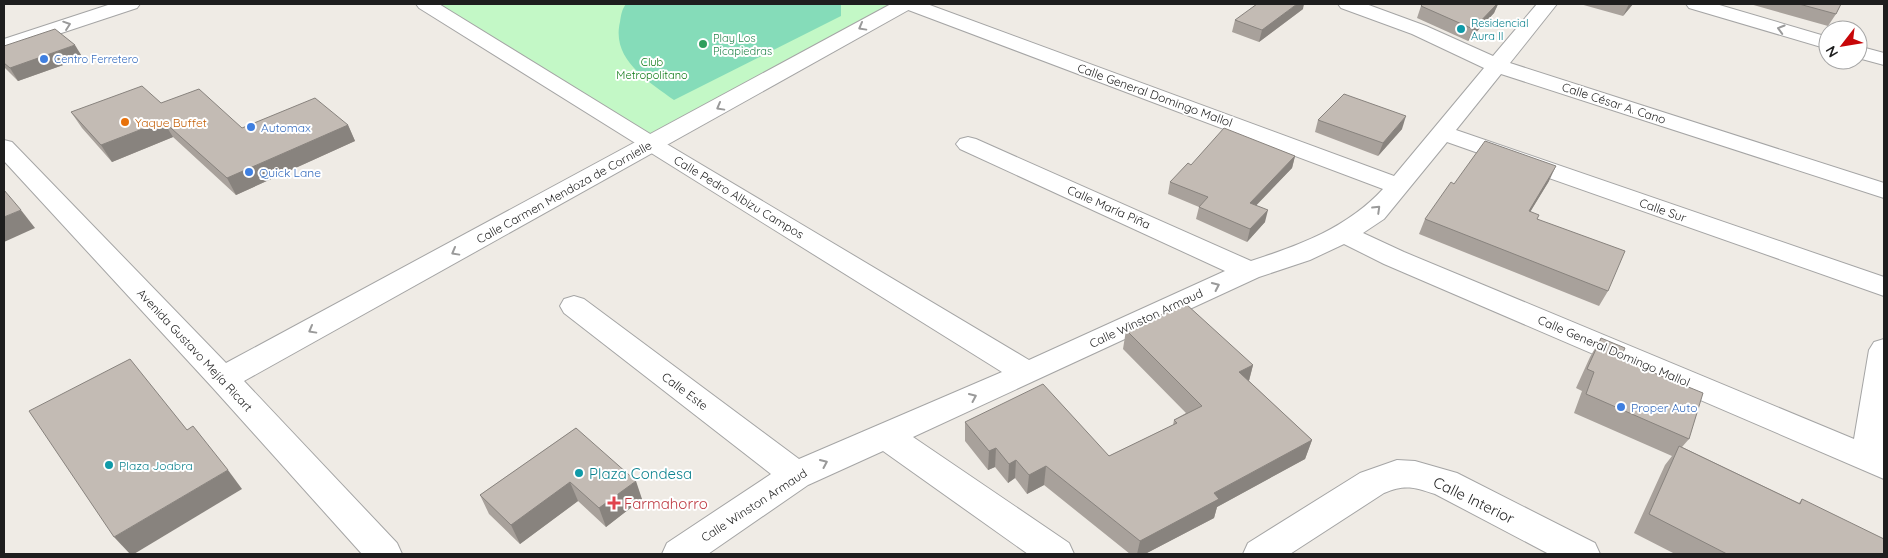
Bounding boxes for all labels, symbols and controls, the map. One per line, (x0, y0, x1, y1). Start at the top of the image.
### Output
place label: Residencial Aura II (1471, 16, 1529, 43)
north arrow (1818, 20, 1868, 70)
one-way arrow (62, 21, 70, 31)
one-way arrow (859, 21, 868, 31)
marker: Residencial Aura II (1455, 23, 1467, 35)
one-way arrow (1778, 24, 1786, 34)
place label: Play Los Picapiedras (713, 31, 772, 58)
marker: Play Los Picapiedras (697, 38, 709, 50)
text: N (1821, 43, 1842, 61)
place label: Centro Ferretero (54, 52, 139, 66)
marker: Centro Ferretero (38, 53, 50, 65)
park label: Club Metropolitano (616, 55, 688, 82)
street label: Calle General Domingo Mallol (1075, 60, 1235, 130)
street label: Calle César A. Cano (1560, 79, 1668, 127)
one-way arrow (717, 100, 726, 110)
place label: Yaque Buffet (135, 115, 207, 130)
marker: Yaque Buffet (119, 116, 131, 128)
place label: Automax (261, 120, 311, 135)
marker: Automax (245, 121, 257, 133)
street label: Calle Carmen Mendoza de Cornielle (474, 137, 654, 247)
street label: Calle Pedro Albizu Campos (671, 152, 807, 242)
place label: Quick Lane (259, 165, 321, 180)
marker: Quick Lane (243, 166, 255, 178)
street label: Calle María Piña (1065, 182, 1153, 232)
street label: Calle Sur (1638, 195, 1689, 225)
one-way arrow (1372, 206, 1381, 215)
one-way arrow (451, 246, 460, 256)
one-way arrow (1211, 282, 1220, 292)
street label: Avenida Gustavo Mejía Ricart (134, 285, 256, 415)
street label: Calle Winston Armaud (1087, 285, 1205, 351)
street label: Calle General Domingo Mallol (1536, 312, 1692, 390)
one-way arrow (309, 324, 318, 334)
street label: Calle Este (659, 369, 711, 413)
one-way arrow (968, 392, 977, 403)
place label: Proper Auto (1631, 400, 1697, 415)
marker: Proper Auto (1615, 401, 1627, 413)
place label: Plaza Joabra (119, 458, 193, 473)
one-way arrow (819, 458, 828, 469)
marker: Plaza Joabra (103, 459, 115, 471)
place label: Plaza Condesa (589, 464, 692, 483)
street label: Calle Winston Armaud (698, 465, 810, 545)
marker: Plaza Condesa (573, 467, 585, 479)
street label: Calle Interior (1430, 472, 1518, 528)
place label: Farmahorro (624, 494, 708, 513)
marker: Farmahorro (608, 497, 620, 509)

